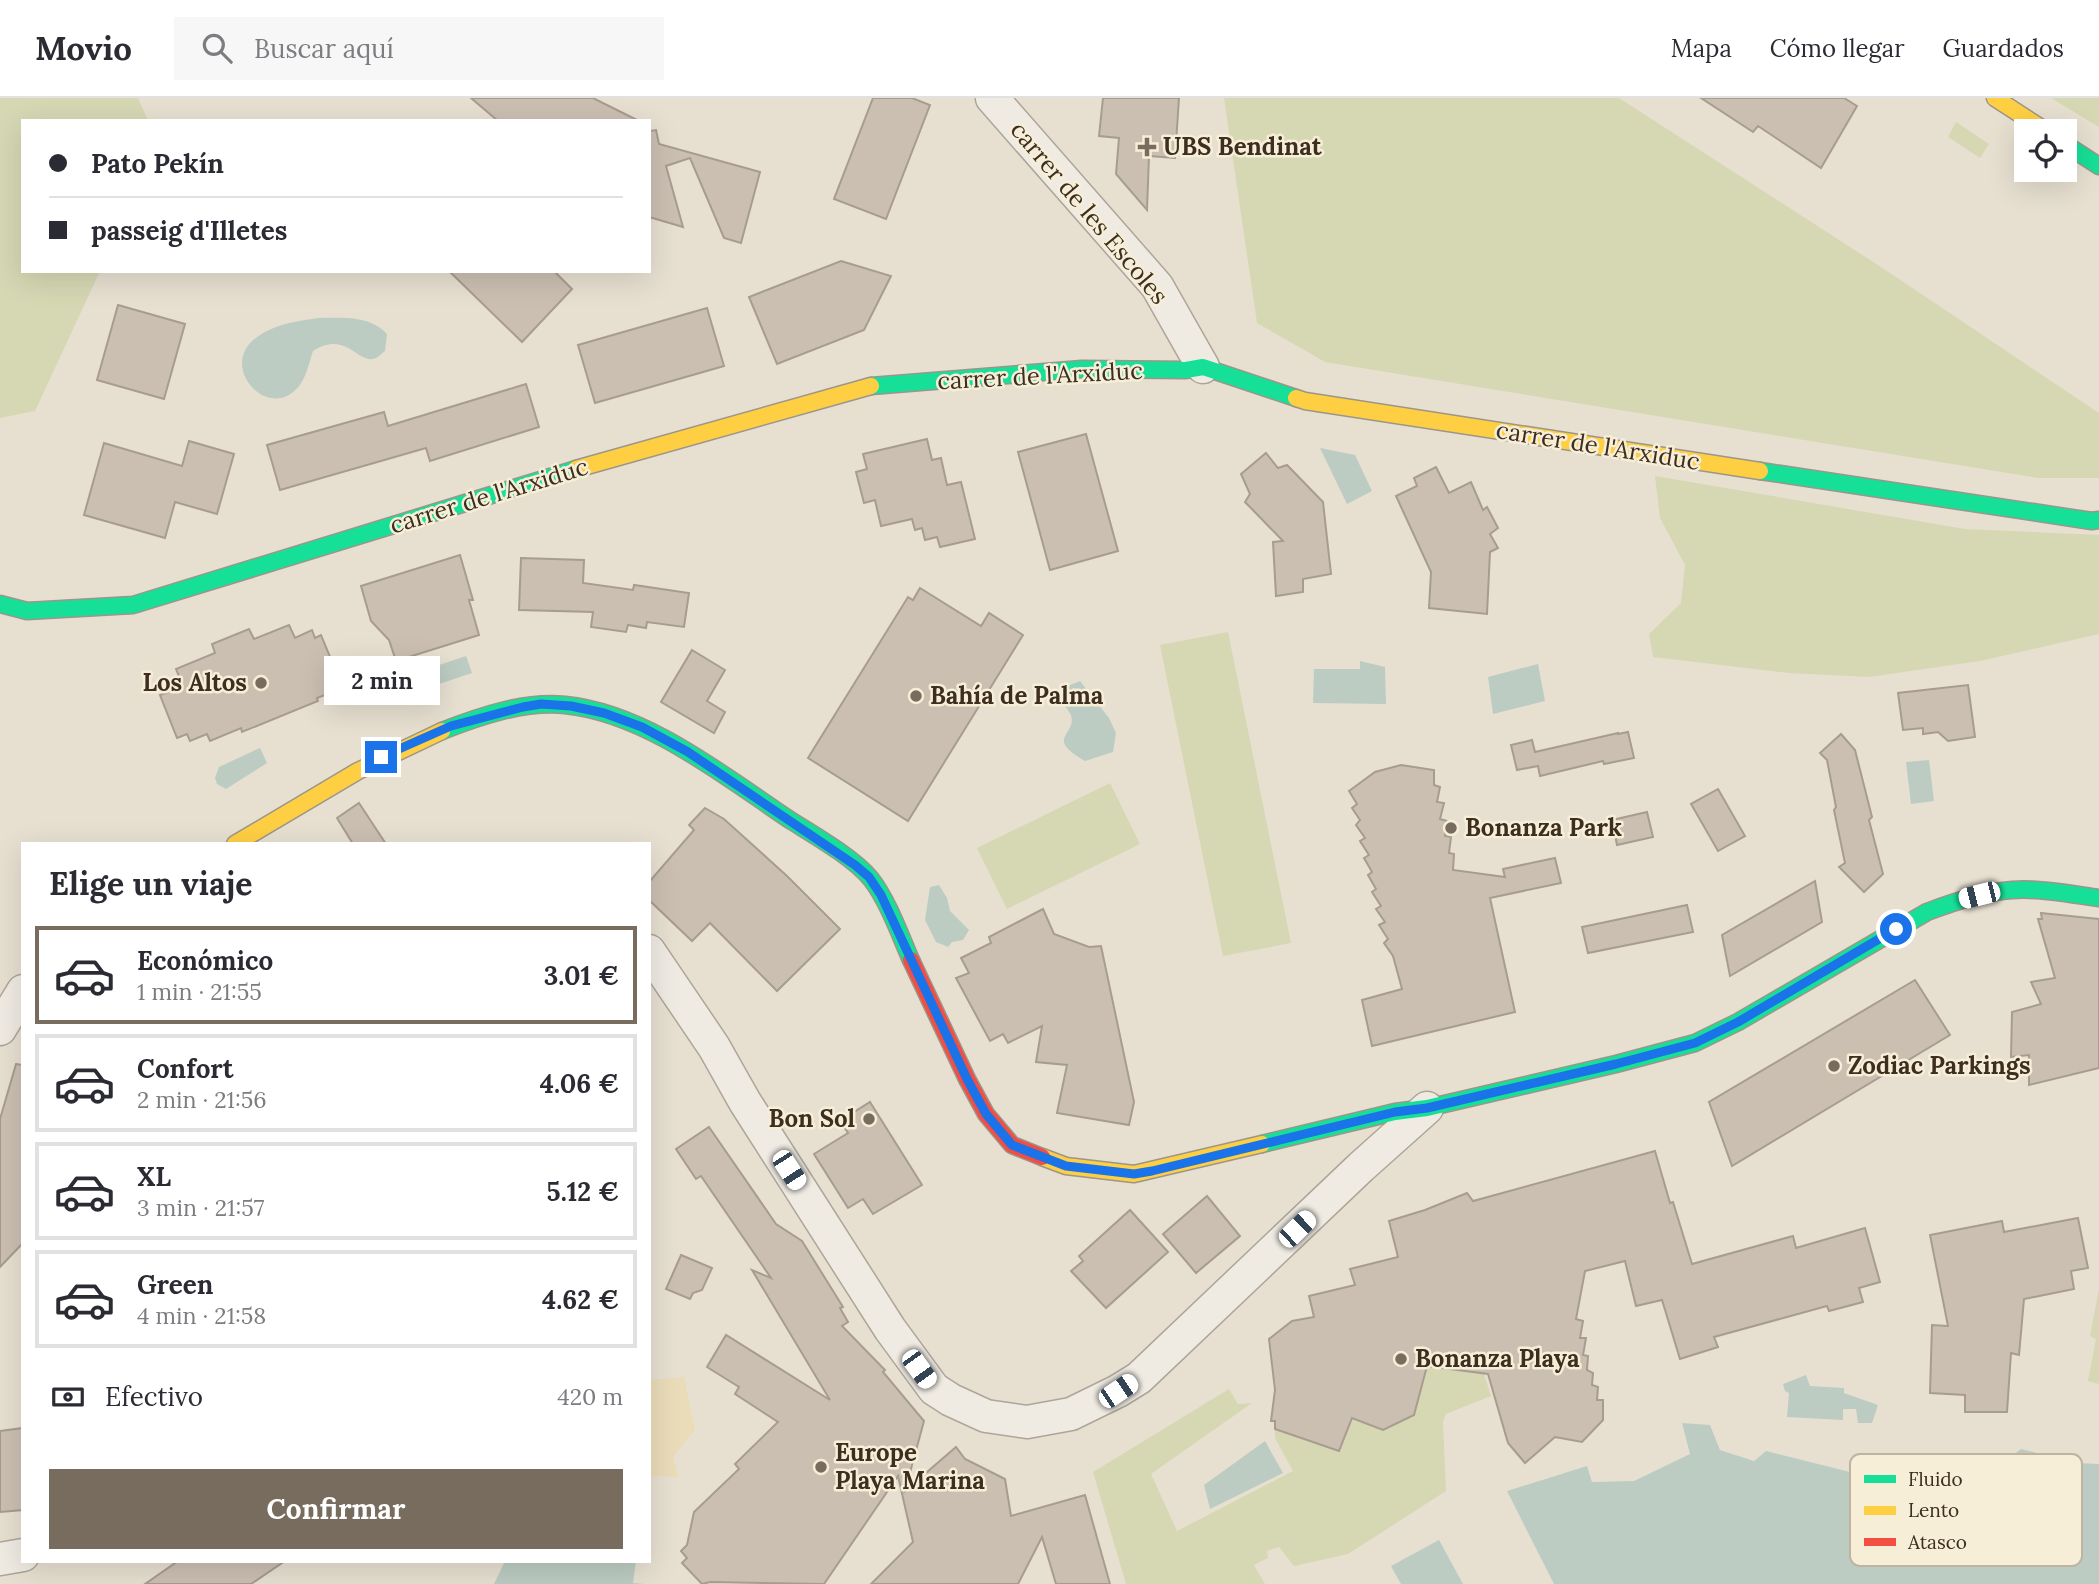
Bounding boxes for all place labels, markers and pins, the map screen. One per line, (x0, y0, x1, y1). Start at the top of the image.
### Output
place label: UBS Bendinat (1163, 131, 1323, 162)
marker: UBS Bendinat (1137, 137, 1157, 157)
place label: Los Altos (142, 667, 247, 698)
marker: Los Altos (253, 675, 269, 691)
place label: Bahía de Palma (930, 680, 1104, 711)
marker: Bahía de Palma (908, 688, 924, 704)
place label: Bonanza Park (1465, 812, 1622, 843)
marker: Bonanza Park (1443, 820, 1459, 836)
place label: Zodiac Parkings (1848, 1050, 2031, 1081)
marker: Zodiac Parkings (1826, 1058, 1842, 1074)
place label: Bon Sol (769, 1103, 855, 1134)
marker: Bon Sol (861, 1111, 877, 1127)
place label: Bonanza Playa (1415, 1343, 1580, 1374)
marker: Bonanza Playa (1393, 1351, 1409, 1367)
place label: Europe Playa Marina (835, 1437, 985, 1496)
marker: Europe Playa Marina (813, 1459, 829, 1475)

